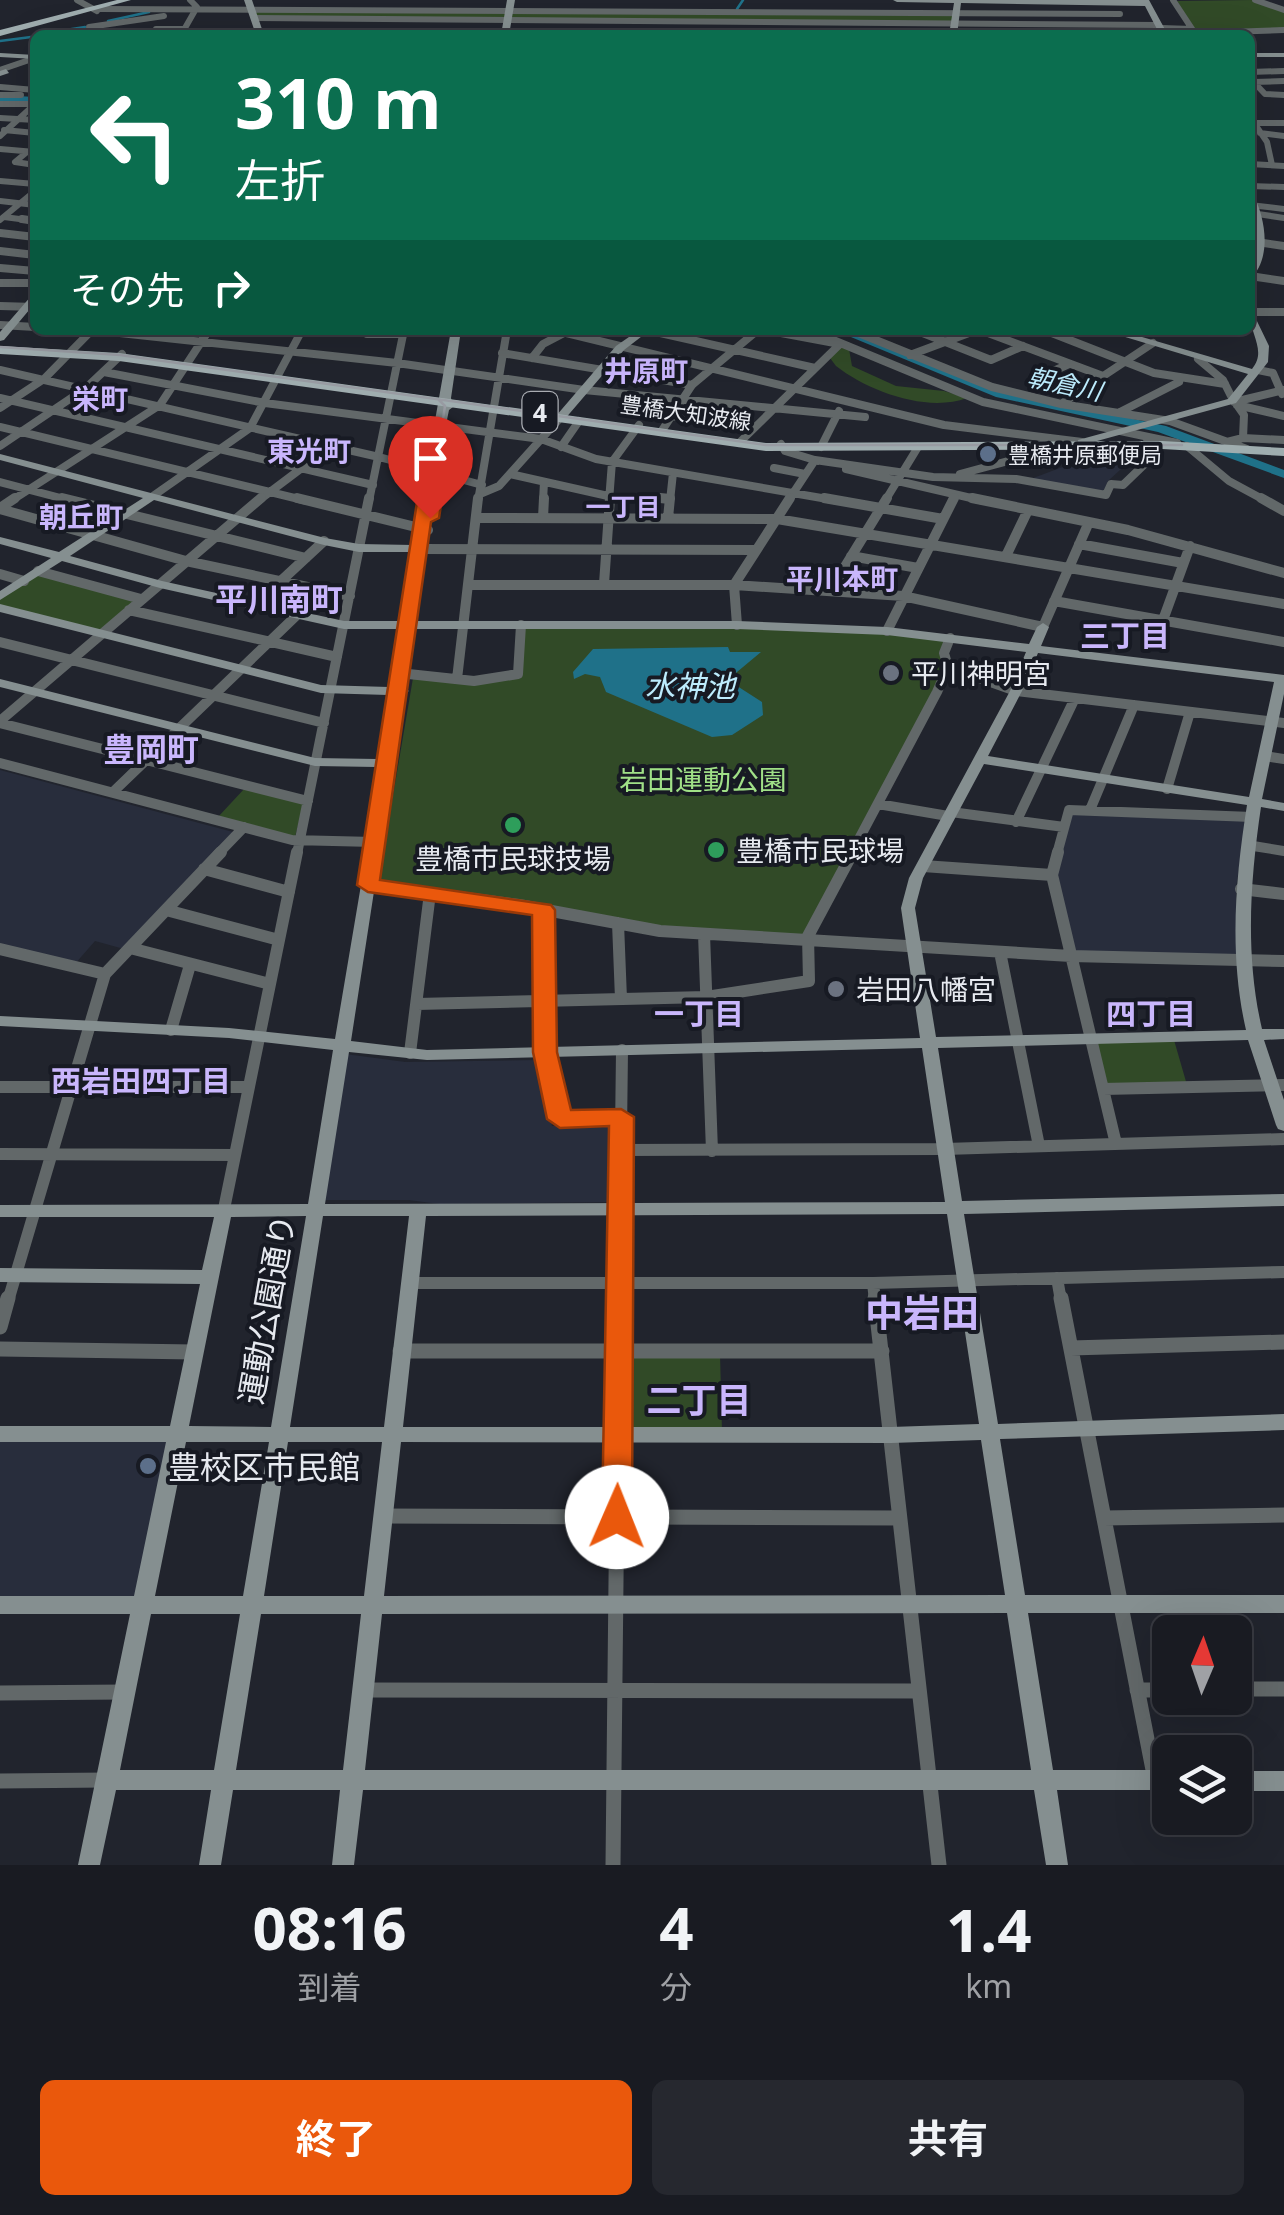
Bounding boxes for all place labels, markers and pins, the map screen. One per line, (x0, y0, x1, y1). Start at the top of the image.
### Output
pin (388, 416, 473, 519)
place label: 豊橋井原郵便局 (1008, 439, 1162, 469)
marker: 豊橋井原郵便局 (977, 443, 999, 465)
place label: 平川神明宮 (911, 654, 1051, 692)
marker: 平川神明宮 (880, 662, 902, 684)
marker: 豊橋市民球技場 (502, 814, 524, 836)
place label: 豊橋市民球場 (736, 831, 904, 869)
place label: 豊橋市民球技場 (415, 839, 611, 877)
marker: 豊橋市民球場 (705, 839, 727, 861)
place label: 岩田八幡宮 (856, 970, 996, 1008)
marker: 岩田八幡宮 (825, 978, 847, 1000)
place label: 豊校区市民館 (168, 1445, 360, 1488)
marker: 豊校区市民館 (137, 1455, 159, 1477)

